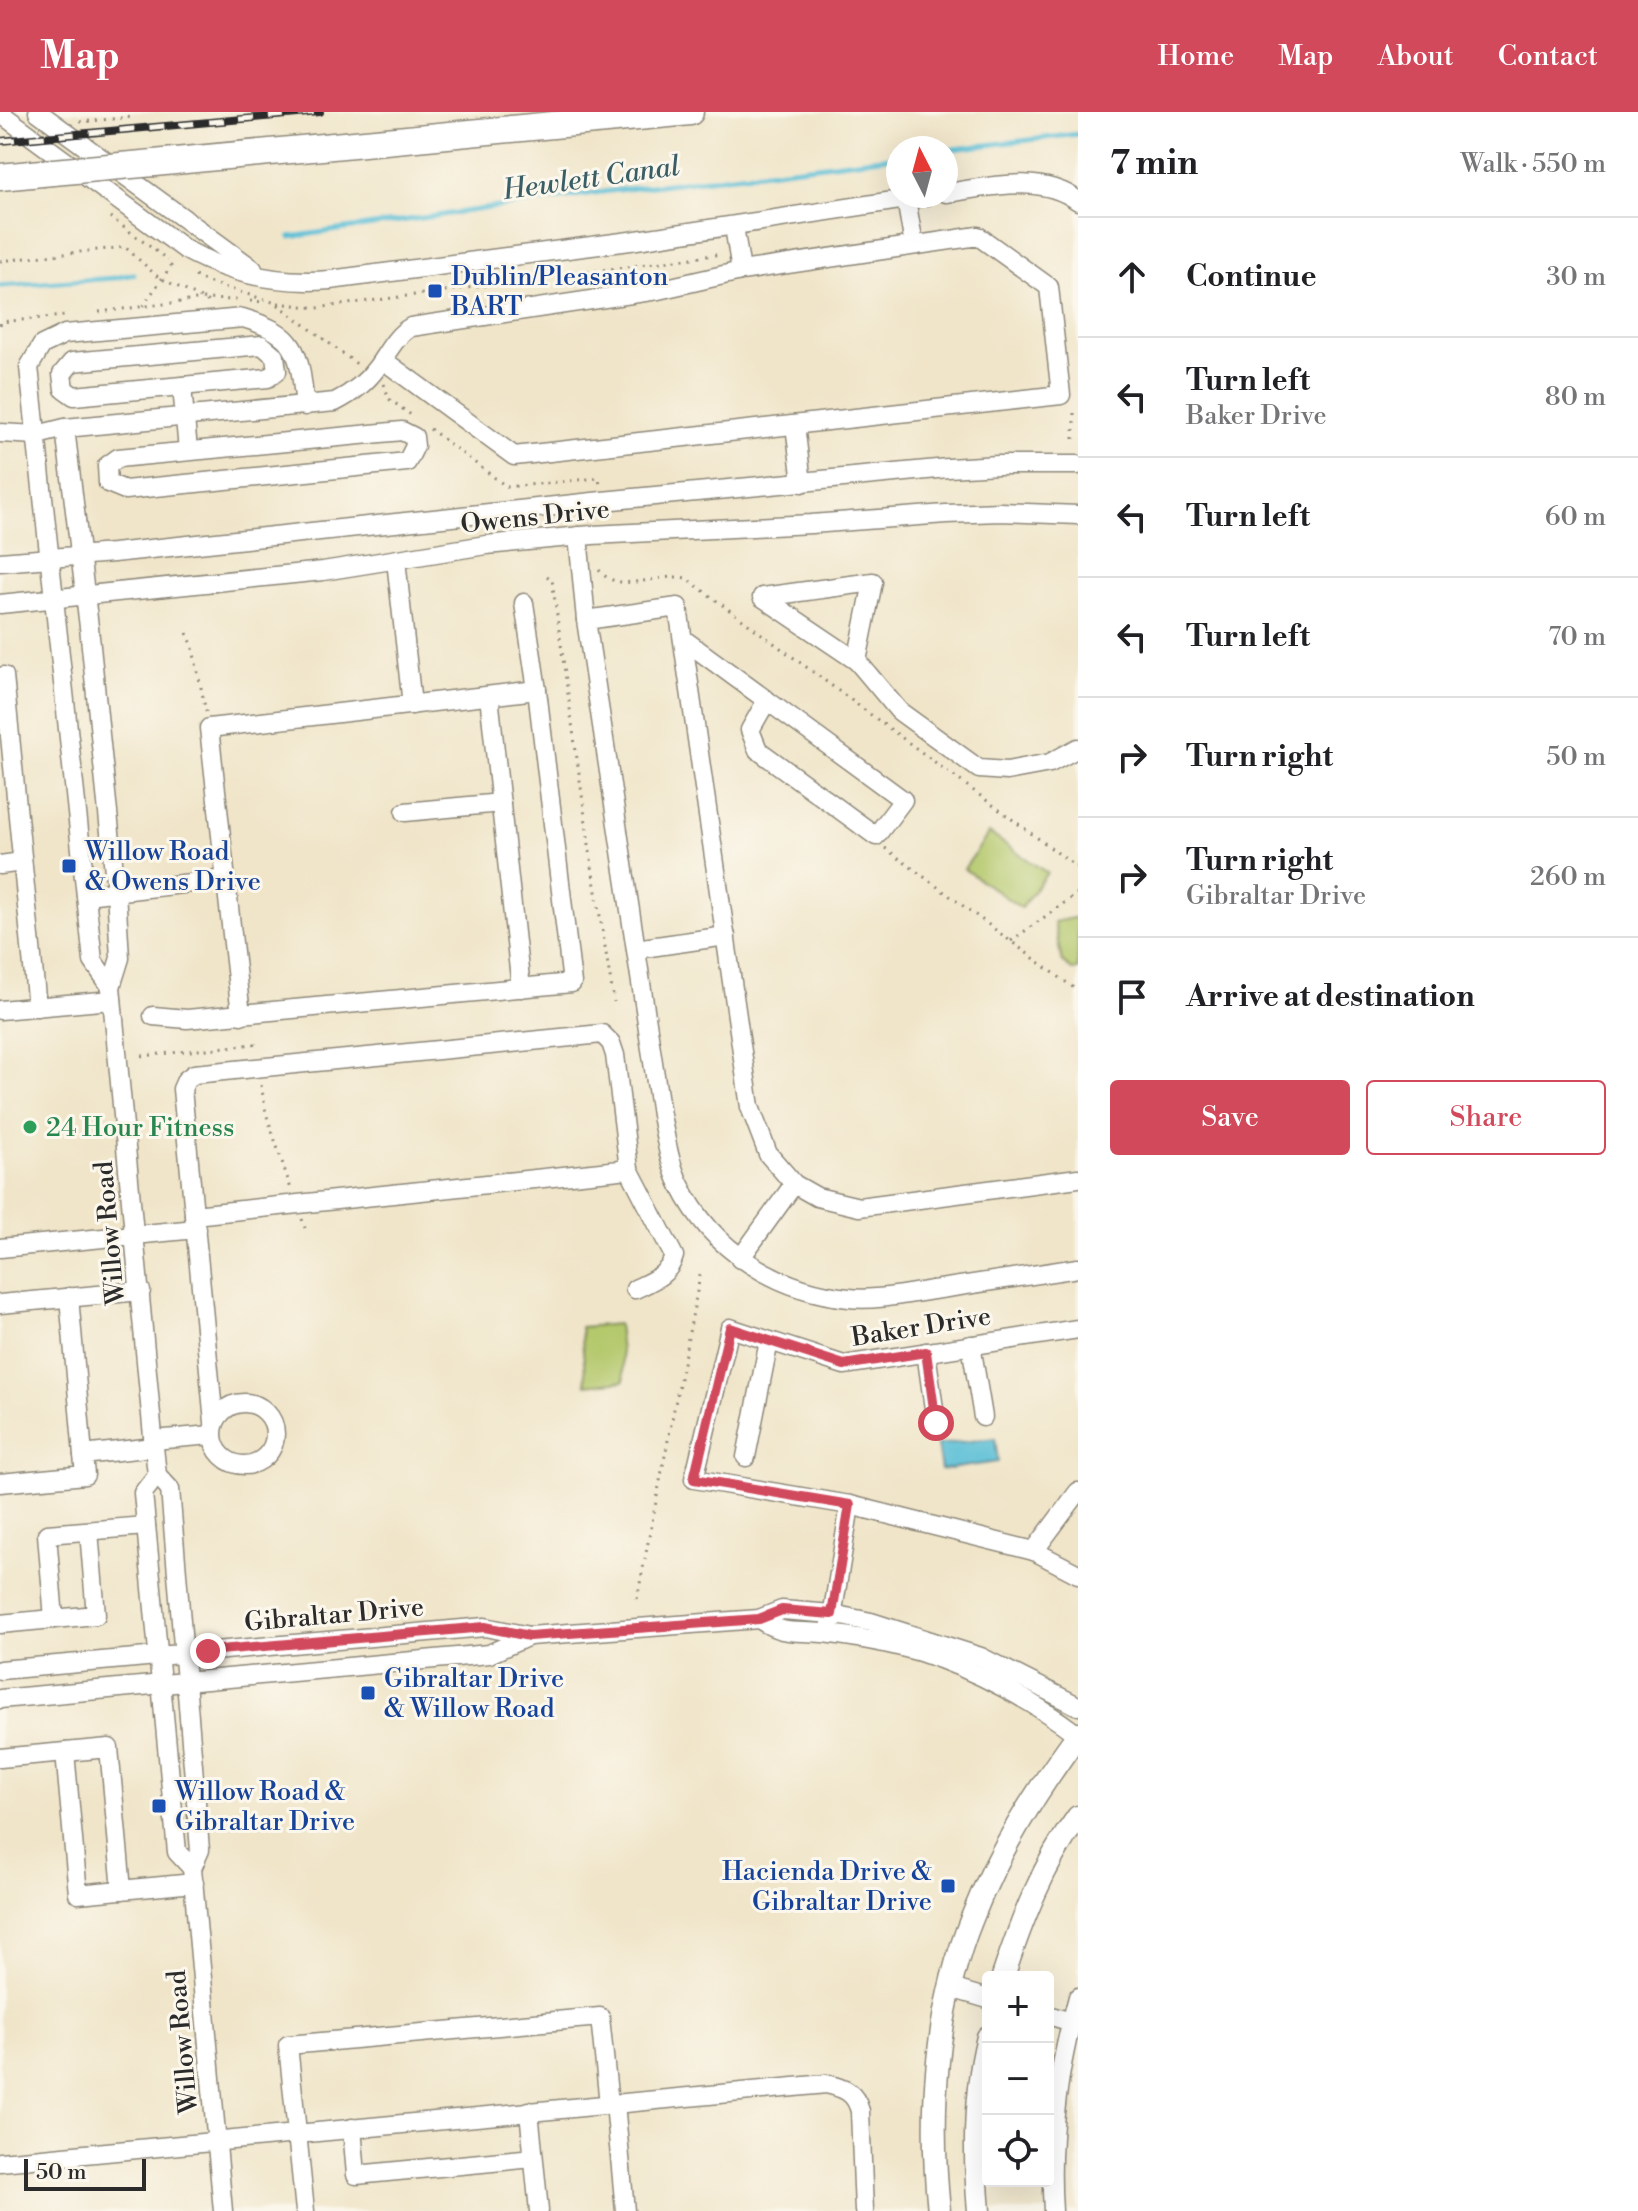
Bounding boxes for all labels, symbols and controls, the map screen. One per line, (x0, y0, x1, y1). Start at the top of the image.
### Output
text: Map (40, 33, 120, 80)
text: Home (1158, 39, 1234, 74)
text: Map (1278, 39, 1333, 74)
text: About (1377, 39, 1454, 74)
text: Contact (1498, 39, 1598, 74)
north arrow (886, 136, 958, 208)
text: 7 min (1110, 143, 1198, 185)
text: Walk · 550 m (1461, 148, 1606, 180)
water label: Hewlett Canal (500, 149, 682, 208)
icon: ahead (1110, 255, 1154, 299)
text: Continue (1186, 258, 1317, 296)
place label: Dublin/Pleasanton BART (450, 261, 668, 323)
text: 30 m (1546, 261, 1606, 293)
marker: Dublin/Pleasanton BART (426, 282, 444, 300)
text: Turn left (1186, 362, 1310, 400)
icon: left (1110, 375, 1154, 419)
text: 80 m (1545, 381, 1606, 413)
text: Baker Drive (1186, 400, 1327, 432)
street label: Owens Drive (459, 493, 611, 541)
icon: left (1110, 495, 1154, 539)
text: Turn left (1186, 498, 1310, 536)
text: 60 m (1545, 501, 1606, 533)
icon: left (1110, 615, 1154, 659)
text: Turn left (1186, 618, 1310, 656)
text: 70 m (1548, 621, 1606, 653)
icon: right (1110, 735, 1154, 779)
text: Turn right (1186, 738, 1333, 776)
text: 50 m (1546, 741, 1606, 773)
place label: Willow Road & Owens Drive (84, 836, 261, 898)
text: Turn right (1186, 842, 1333, 880)
icon: right (1110, 855, 1154, 899)
marker: Willow Road & Owens Drive (60, 857, 78, 875)
text: 260 m (1530, 861, 1606, 893)
text: Gibraltar Drive (1186, 880, 1366, 912)
icon: arrive (1110, 975, 1154, 1019)
text: Arrive at destination (1186, 978, 1475, 1016)
button: Save (1110, 1080, 1350, 1155)
button: Share (1366, 1080, 1606, 1155)
place label: 24 Hour Fitness (46, 1112, 234, 1144)
marker: 24 Hour Fitness (21, 1118, 39, 1136)
street label: Willow Road (88, 1159, 132, 1307)
street label: Baker Drive (848, 1300, 993, 1354)
route start (918, 1405, 954, 1441)
street label: Gibraltar Drive (243, 1591, 425, 1639)
route end (190, 1633, 226, 1669)
place label: Gibraltar Drive & Willow Road (384, 1663, 564, 1725)
marker: Gibraltar Drive & Willow Road (359, 1684, 377, 1702)
place label: Willow Road & Gibraltar Drive (174, 1776, 355, 1838)
marker: Willow Road & Gibraltar Drive (150, 1797, 168, 1815)
place label: Hacienda Drive & Gibraltar Drive (722, 1856, 932, 1918)
marker: Hacienda Drive & Gibraltar Drive (939, 1877, 957, 1895)
street label: Willow Road (161, 1968, 205, 2116)
map controls (982, 1971, 1054, 2187)
button: + (982, 1971, 1054, 2043)
button: − (982, 2043, 1054, 2115)
button: locate (982, 2115, 1054, 2187)
scale bar (24, 2155, 146, 2191)
text: 50 m (36, 2159, 87, 2186)

